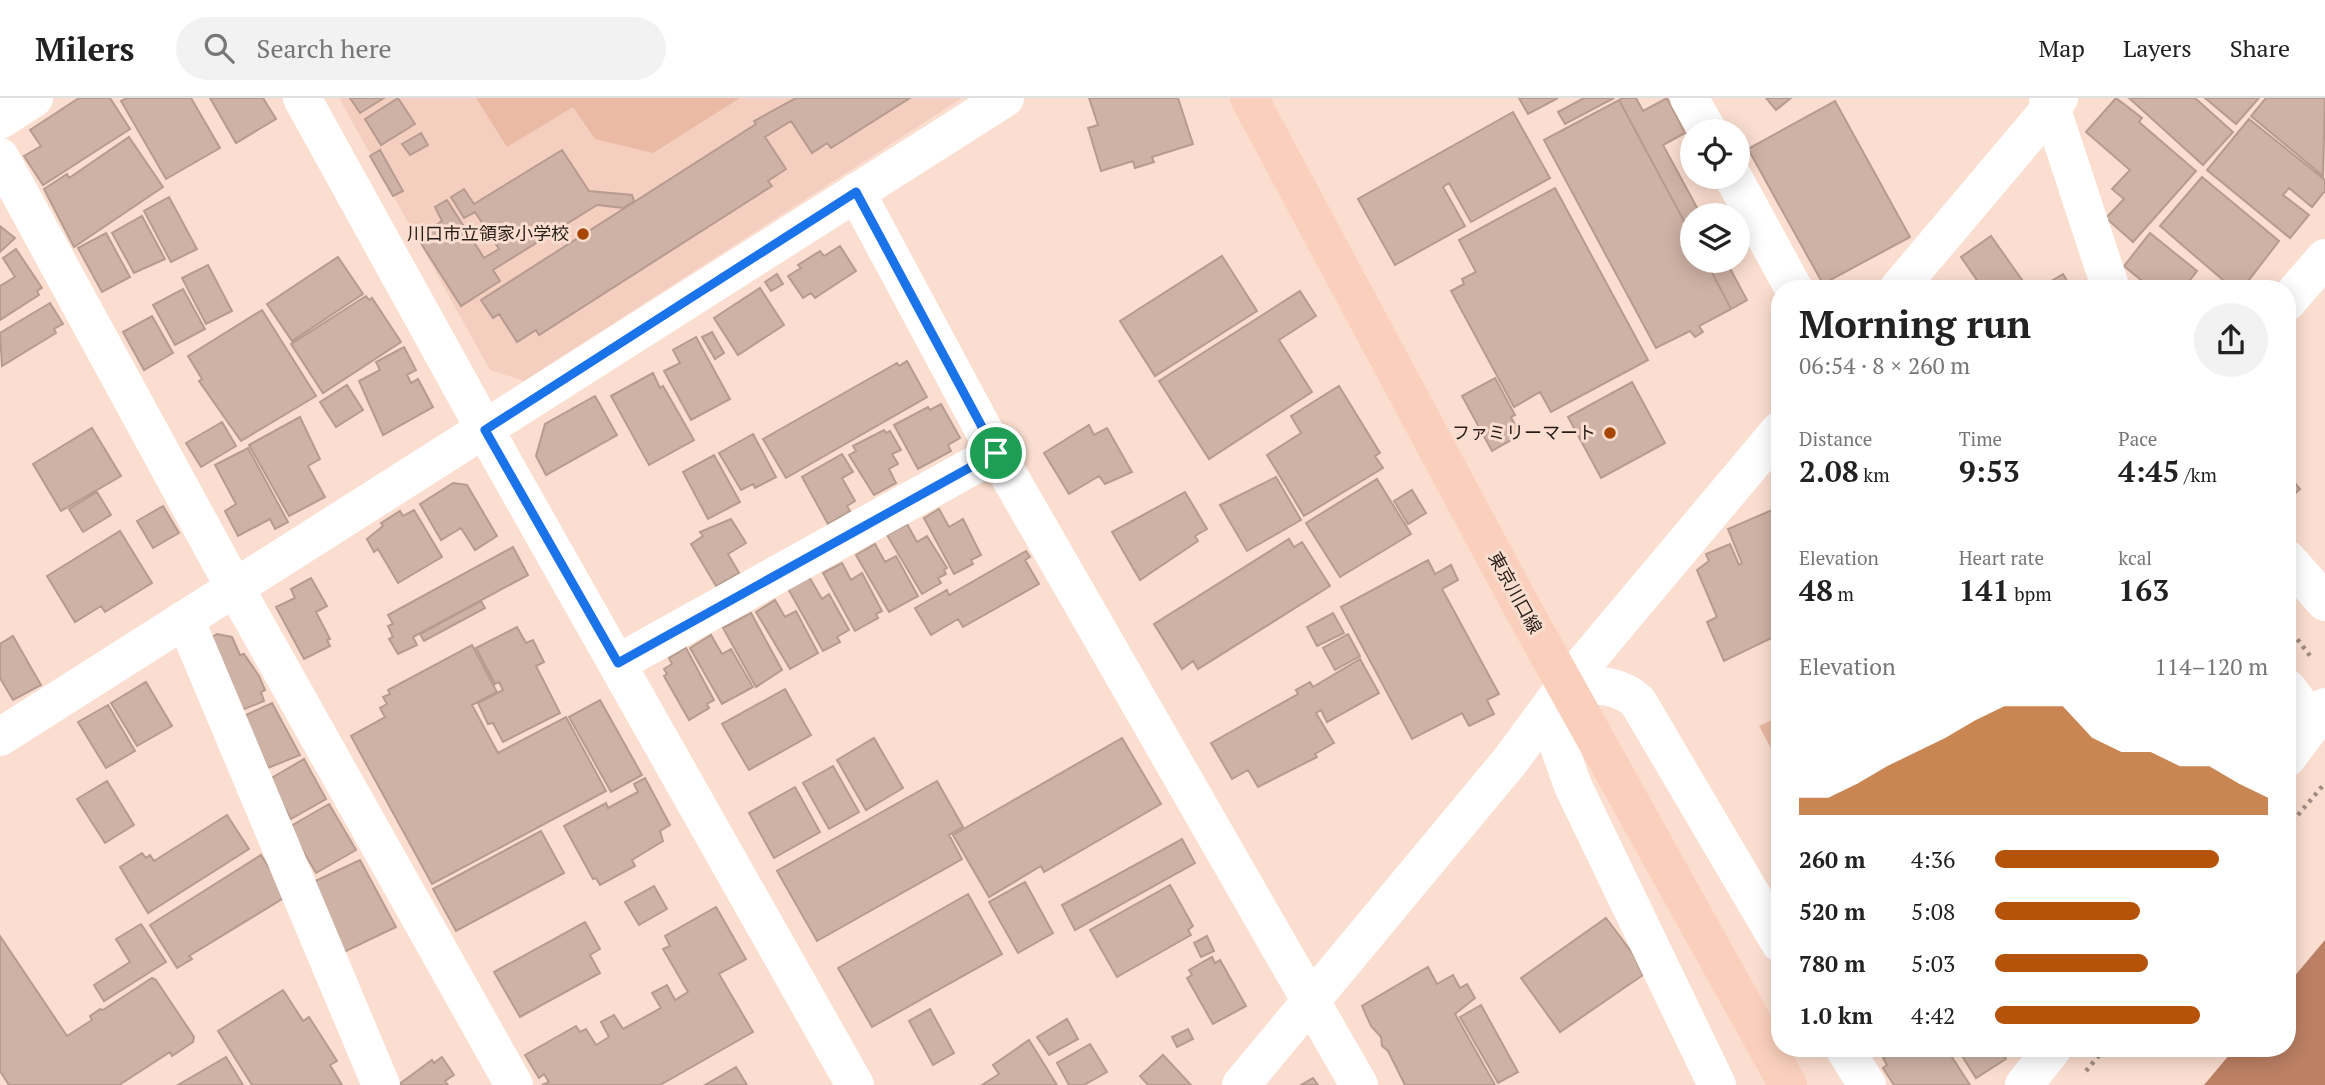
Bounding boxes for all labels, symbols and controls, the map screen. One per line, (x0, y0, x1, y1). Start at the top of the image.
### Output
search box (176, 17, 666, 80)
text: Milers (35, 27, 134, 70)
icon: search (200, 29, 238, 67)
text: Search here (256, 31, 392, 65)
text: Map (2038, 32, 2085, 64)
text: Layers (2123, 32, 2192, 64)
text: Share (2230, 32, 2290, 64)
map controls (1680, 119, 1750, 273)
button: locate (1680, 119, 1750, 189)
button: layers (1680, 203, 1750, 273)
place label: 川口市立領家小学校 (407, 221, 569, 245)
marker: 川口市立領家小学校 (575, 226, 591, 242)
text: Morning run (1799, 299, 2031, 349)
button: share (2194, 303, 2268, 377)
text: 06:54 · 8 × 260 m (1799, 350, 1970, 381)
place label: ファミリーマート (1452, 420, 1596, 444)
pin (966, 423, 1026, 483)
marker: ファミリーマート (1602, 425, 1618, 441)
text: Distance (1799, 426, 1872, 451)
text: Time (1959, 426, 2002, 451)
text: Pace (2118, 426, 2157, 451)
icon: arrive (977, 434, 1015, 472)
text: 2.08 (1799, 451, 1859, 491)
text: 9:53 (1959, 451, 2020, 491)
text: 4:45 (2118, 451, 2179, 491)
text: km (1859, 462, 1890, 487)
text: /km (2179, 462, 2217, 487)
text: Elevation (1799, 545, 1879, 570)
text: Heart rate (1959, 545, 2044, 570)
text: kcal (2118, 545, 2152, 570)
street label: 東京川口線 (1484, 547, 1548, 638)
text: 48 (1799, 570, 1833, 610)
text: 141 (1959, 570, 2010, 610)
text: 163 (2118, 570, 2169, 610)
text: m (1833, 581, 1854, 606)
text: bpm (2010, 581, 2052, 606)
text: Elevation (1799, 651, 1896, 682)
text: 114–120 m (2155, 651, 2268, 682)
text: 260 m (1799, 844, 1865, 875)
text: 4:36 (1911, 844, 1955, 875)
text: 520 m (1799, 896, 1865, 927)
text: 5:08 (1911, 896, 1955, 927)
text: 780 m (1799, 948, 1865, 979)
text: 5:03 (1911, 948, 1955, 979)
text: 1.0 km (1799, 1000, 1873, 1031)
text: 4:42 (1911, 1000, 1955, 1031)

